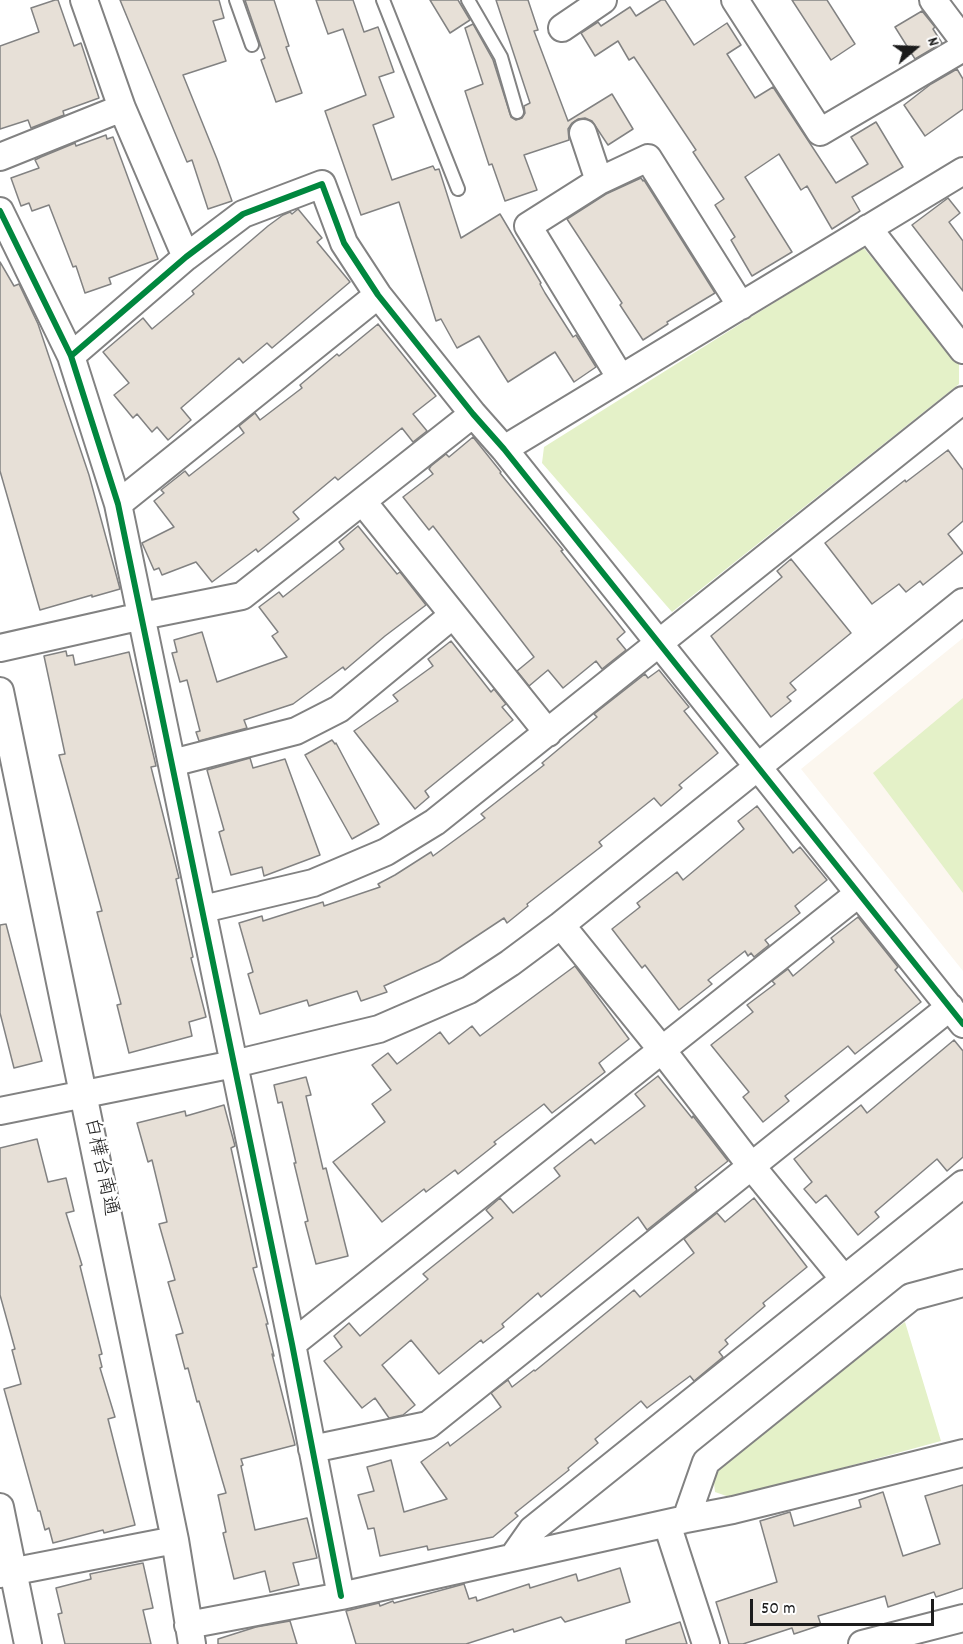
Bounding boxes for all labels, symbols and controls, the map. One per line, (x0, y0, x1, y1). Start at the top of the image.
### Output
north arrow (885, 18, 945, 78)
text: N (920, 34, 945, 49)
street label: 白樺台南通 (77, 1116, 121, 1218)
scale bar (753, 1587, 938, 1625)
text: 50 m (761, 1597, 796, 1622)

